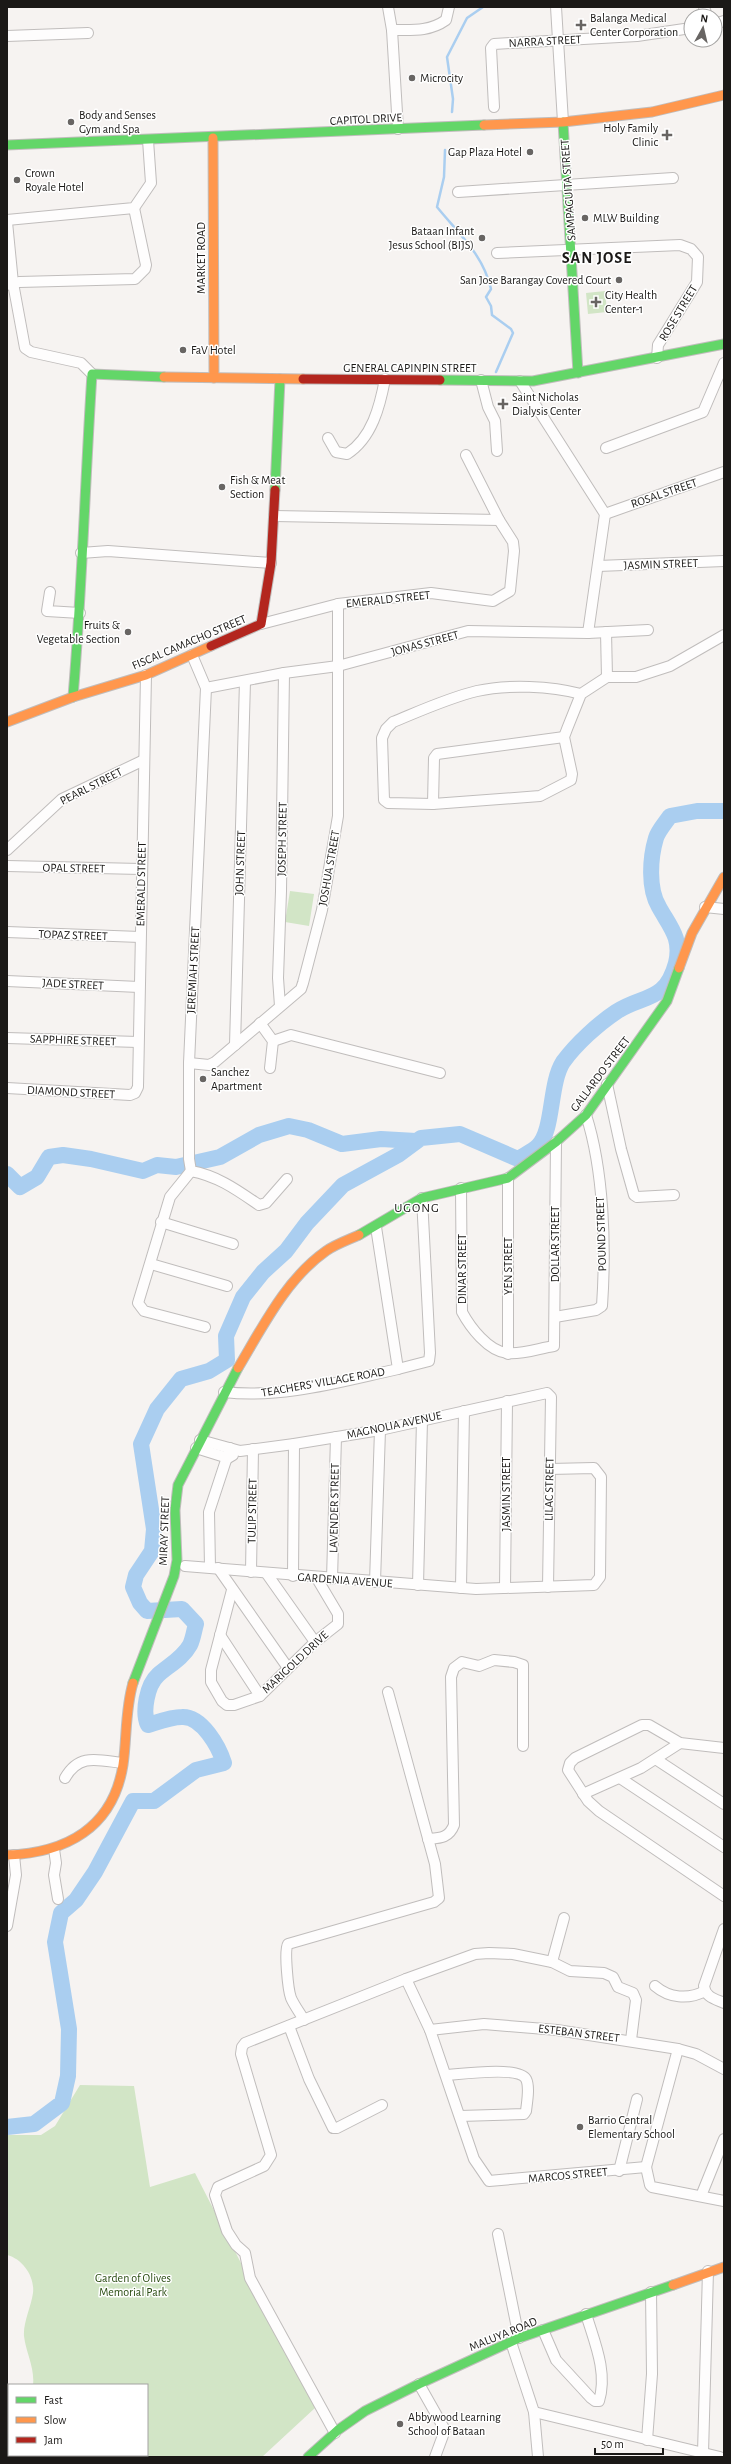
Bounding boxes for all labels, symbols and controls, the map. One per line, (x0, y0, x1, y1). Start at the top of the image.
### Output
north arrow (683, 8, 723, 48)
place label: Balanga Medical Center Corporation (590, 12, 678, 38)
text: N (700, 13, 709, 25)
marker: Balanga Medical Center Corporation (575, 19, 587, 31)
street label: NARRA STREET (508, 33, 582, 49)
place label: Microcity (420, 72, 463, 85)
marker: Microcity (407, 73, 417, 83)
place label: Body and Senses Gym and Spa (79, 109, 156, 136)
street label: CAPITOL DRIVE (330, 111, 403, 127)
marker: Body and Senses Gym and Spa (66, 117, 76, 127)
place label: Holy Family Clinic (603, 122, 658, 148)
marker: Holy Family Clinic (661, 129, 673, 141)
street label: SAMPAGUITA STREET (558, 139, 578, 241)
place label: Gap Plaza Hotel (448, 146, 522, 158)
marker: Gap Plaza Hotel (525, 147, 535, 157)
place label: Crown Royale Hotel (25, 167, 84, 194)
marker: Crown Royale Hotel (12, 175, 22, 185)
place label: MLW Building (593, 212, 659, 224)
marker: MLW Building (580, 213, 590, 223)
street label: MARKET ROAD (195, 222, 207, 294)
place label: Bataan Infant Jesus School (BIJS) (389, 225, 474, 251)
marker: Bataan Infant Jesus School (BIJS) (477, 233, 487, 243)
district label: SAN JOSE (562, 250, 632, 266)
place label: San Jose Barangay Covered Court (460, 274, 611, 287)
marker: San Jose Barangay Covered Court (614, 275, 624, 285)
street label: ROSE STREET (657, 283, 699, 343)
place label: City Health Center-1 (605, 289, 657, 315)
marker: City Health Center-1 (590, 296, 602, 308)
place label: FaV Hotel (191, 344, 236, 356)
marker: FaV Hotel (178, 345, 188, 355)
street label: GENERAL CAPINPIN STREET (343, 362, 477, 374)
place label: Saint Nicholas Dialysis Center (512, 391, 581, 418)
marker: Saint Nicholas Dialysis Center (497, 398, 509, 410)
place label: Fish & Meat Section (230, 474, 285, 500)
street label: ROSAL STREET (629, 476, 699, 510)
marker: Fish & Meat Section (217, 482, 227, 492)
street label: JASMIN STREET (623, 557, 699, 571)
street label: EMERALD STREET (345, 589, 431, 609)
street label: FISCAL CAMACHO STREET (130, 612, 248, 672)
place label: Fruits & Vegetable Section (37, 619, 121, 645)
marker: Fruits & Vegetable Section (123, 627, 133, 637)
street label: JONAS STREET (390, 628, 460, 658)
street label: PEARL STREET (58, 765, 124, 807)
street label: JOSEPH STREET (275, 802, 289, 876)
street label: JOSHUA STREET (316, 829, 342, 907)
street label: JOHN STREET (233, 830, 247, 896)
street label: EMERALD STREET (134, 841, 148, 927)
street label: OPAL STREET (43, 861, 106, 875)
street label: JEREMIAH STREET (185, 926, 201, 1014)
street label: TOPAZ STREET (38, 928, 108, 942)
street label: JADE STREET (42, 976, 104, 992)
street label: SAPPHIRE STREET (30, 1032, 116, 1048)
street label: GALLARDO STREET (568, 1034, 632, 1114)
place label: Sanchez Apartment (211, 1066, 262, 1092)
marker: Sanchez Apartment (198, 1074, 208, 1084)
street label: DIAMOND STREET (27, 1084, 116, 1100)
street label: POUND STREET (594, 1196, 608, 1272)
district label: UGONG (394, 1202, 440, 1215)
street label: DOLLAR STREET (549, 1206, 561, 1282)
street label: DINAR STREET (456, 1234, 468, 1304)
street label: YEN STREET (502, 1237, 514, 1295)
street label: TEACHERS' VILLAGE ROAD (260, 1365, 386, 1399)
street label: MAGNOLIA AVENUE (345, 1409, 443, 1441)
street label: JASMIN STREET (500, 1457, 512, 1531)
street label: LILAC STREET (542, 1457, 556, 1521)
street label: LAVENDER STREET (327, 1463, 341, 1553)
street label: TULIP STREET (245, 1478, 259, 1544)
street label: MIRAY STREET (157, 1496, 171, 1566)
street label: GARDENIA AVENUE (297, 1571, 393, 1589)
street label: MARIGOLD DRIVE (260, 1628, 331, 1696)
street label: ESTEBAN STREET (538, 2022, 621, 2044)
place label: Barrio Central Elementary School (588, 2114, 675, 2141)
marker: Barrio Central Elementary School (575, 2122, 585, 2132)
street label: MARCOS STREET (528, 2166, 608, 2184)
park label: Garden of Olives Memorial Park (95, 2272, 171, 2298)
street label: MALUYA ROAD (467, 2315, 539, 2353)
legend (8, 2384, 148, 2456)
text: Fast (44, 2394, 63, 2406)
place label: Abbywood Learning School of Bataan (408, 2411, 501, 2437)
text: Slow (44, 2414, 66, 2426)
marker: Abbywood Learning School of Bataan (395, 2419, 405, 2429)
scale bar (595, 2430, 663, 2456)
text: Jam (44, 2434, 63, 2446)
text: 50 m (601, 2438, 624, 2450)

